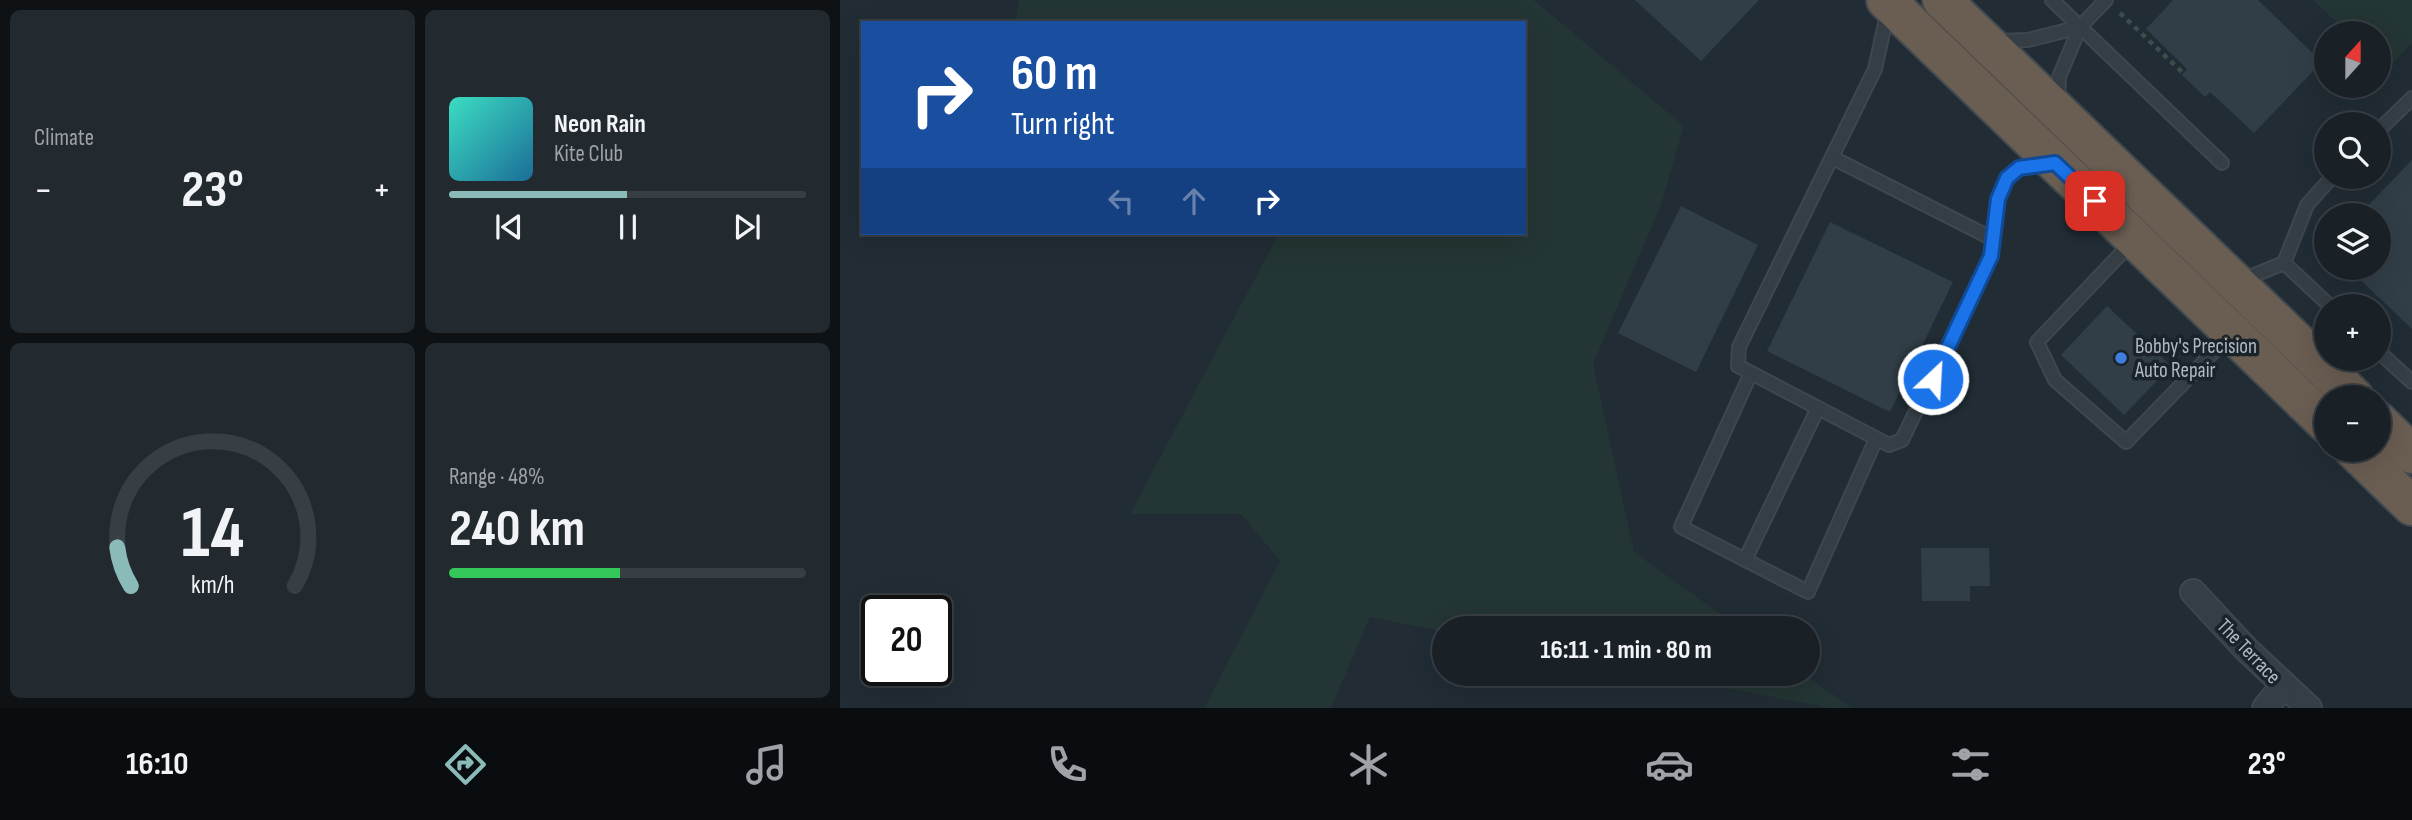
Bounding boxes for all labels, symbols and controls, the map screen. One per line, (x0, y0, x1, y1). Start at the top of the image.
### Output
north arrow (2314, 21, 2390, 98)
map controls (2314, 21, 2391, 462)
text: 60 m (1011, 45, 1098, 104)
icon: right (896, 49, 987, 140)
text: Turn right (1011, 105, 1115, 144)
text: Neon Rain (554, 109, 646, 140)
button: search (2314, 112, 2391, 189)
text: Climate (34, 124, 94, 152)
text: Kite Club (554, 140, 623, 168)
text: 23° (181, 159, 244, 222)
text: − (34, 168, 53, 213)
text: + (372, 168, 391, 213)
pin (2065, 171, 2125, 231)
icon: left (1102, 182, 1140, 220)
icon: ahead (1175, 182, 1213, 220)
icon: right (1248, 182, 1286, 220)
icon: arrive (2076, 182, 2114, 220)
button: layers (2314, 203, 2391, 280)
icon: previous (490, 208, 528, 246)
icon: pause (609, 208, 647, 246)
icon: next (728, 208, 766, 246)
button: + (2314, 294, 2391, 371)
place label: Bobby's Precision Auto Repair (2134, 334, 2257, 383)
position arrow (1896, 342, 1970, 416)
marker: Bobby's Precision Auto Repair (2113, 350, 2129, 366)
button: − (2314, 385, 2391, 462)
text: Range · 48% (449, 463, 545, 491)
text: 14 (181, 491, 244, 579)
text: 240 km (449, 498, 585, 561)
text: km/h (191, 570, 234, 601)
speed limit sign: 20 (861, 595, 952, 686)
street label: The Terrace (2211, 613, 2286, 689)
text: 16:11 · 1 min · 80 m (1540, 635, 1712, 666)
icon: directions (441, 740, 490, 789)
icon: music (742, 740, 791, 789)
icon: phone (1043, 740, 1092, 789)
icon: climate (1344, 740, 1393, 789)
icon: car (1645, 740, 1694, 789)
icon: filters (1946, 740, 1995, 789)
text: 16:10 (126, 745, 189, 784)
text: 23° (2247, 745, 2286, 784)

